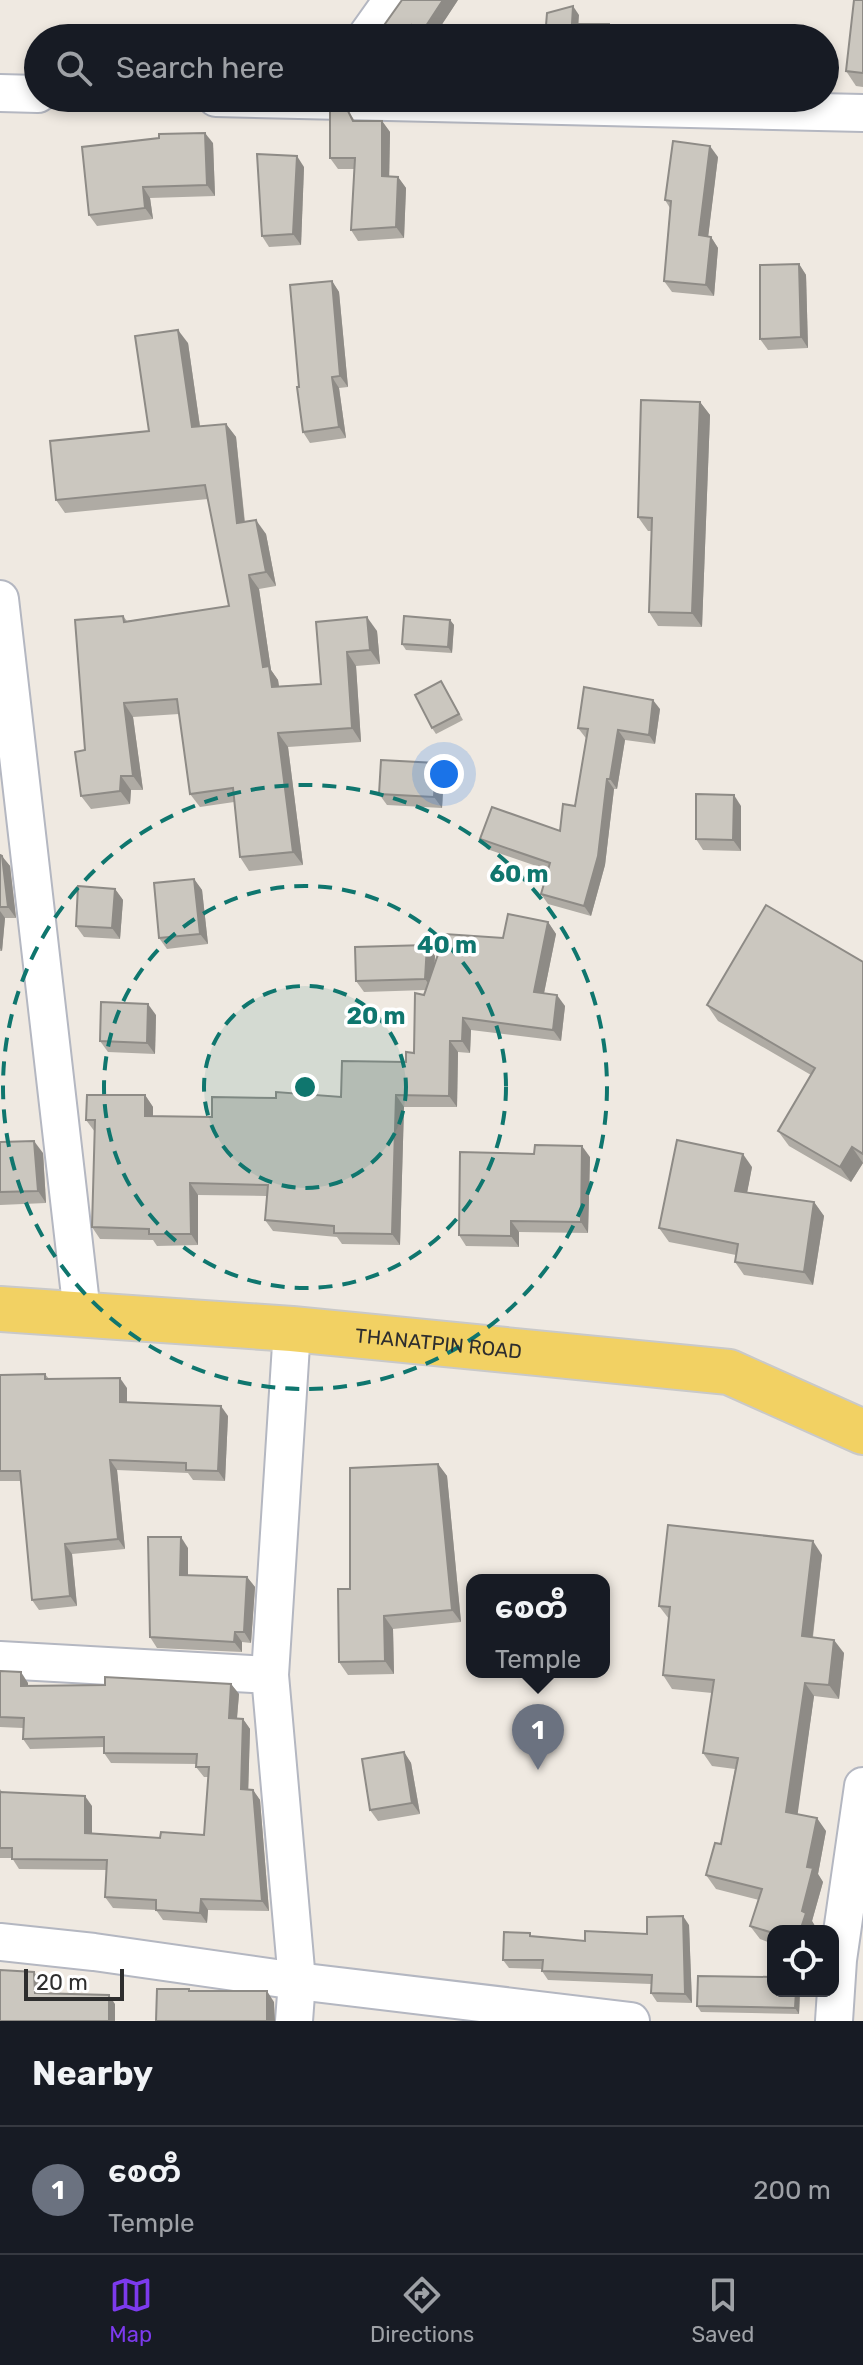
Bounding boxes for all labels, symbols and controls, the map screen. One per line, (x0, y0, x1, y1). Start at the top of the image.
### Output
search box (24, 24, 839, 112)
icon: search (52, 46, 96, 90)
text: Search here (116, 50, 284, 86)
your location (424, 754, 464, 794)
text: 60 m (489, 860, 549, 888)
text: 40 m (417, 931, 477, 959)
text: 20 m (346, 1002, 406, 1030)
centre of rings (291, 1073, 319, 1101)
street label: THANATPIN ROAD (354, 1323, 523, 1364)
popup (466, 1574, 610, 1678)
text: စေတီ (495, 1590, 568, 1626)
text: Temple (495, 1644, 581, 1675)
pin: 1 (512, 1704, 564, 1770)
map controls (767, 1925, 839, 1997)
button: locate (767, 1925, 839, 1997)
scale bar (24, 1965, 124, 2001)
text: 20 m (36, 1969, 88, 1996)
text: Nearby (32, 2053, 153, 2094)
text: စေတီ (108, 2154, 181, 2190)
text: 1 (52, 2175, 64, 2206)
text: 200 m (753, 2175, 831, 2206)
text: Temple (108, 2208, 195, 2239)
tab: Map (109, 2273, 153, 2348)
tab: Directions (370, 2273, 474, 2348)
tab: Saved (692, 2273, 754, 2348)

